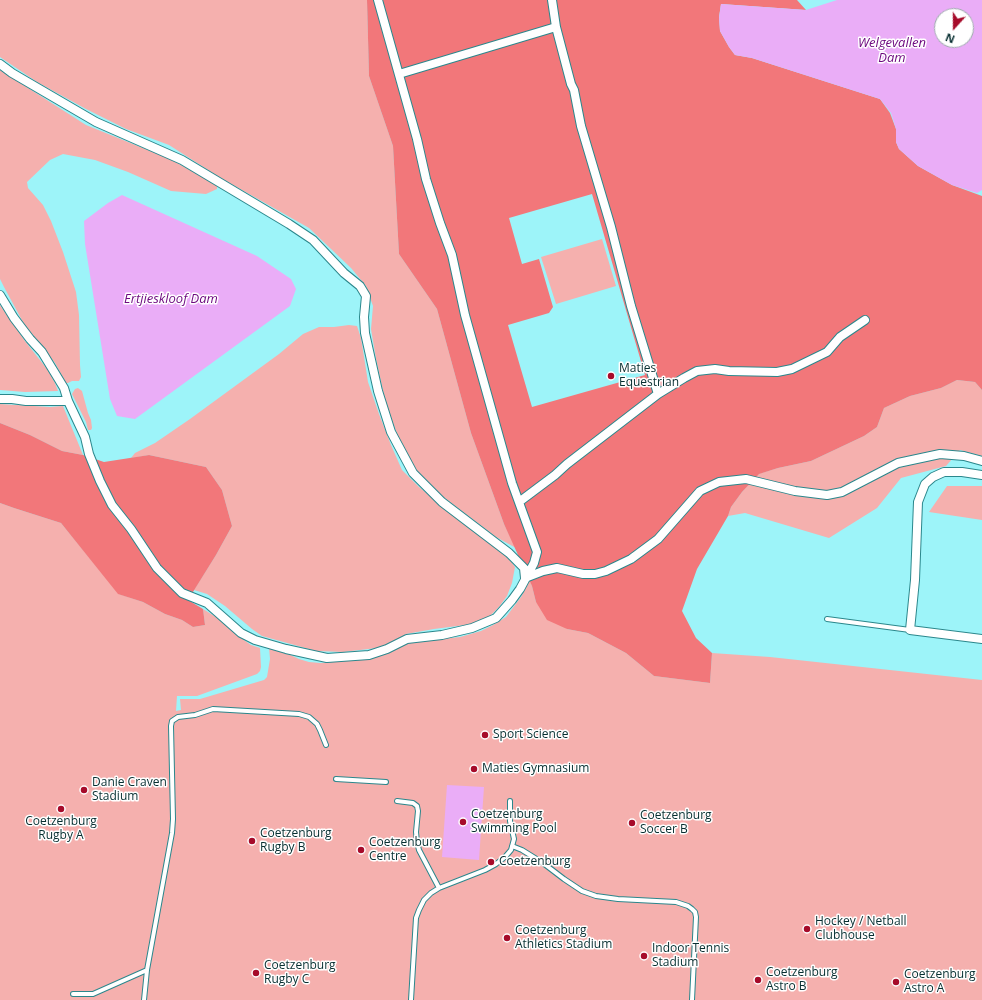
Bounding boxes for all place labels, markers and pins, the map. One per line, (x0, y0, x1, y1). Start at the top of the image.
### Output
place label: Maties Equestrian (619, 362, 679, 390)
marker: Maties Equestrian (606, 371, 616, 381)
place label: Sport Science (493, 728, 568, 742)
marker: Sport Science (480, 730, 490, 740)
place label: Maties Gymnasium (482, 762, 589, 776)
marker: Maties Gymnasium (469, 764, 479, 774)
place label: Danie Craven Stadium (92, 776, 167, 804)
marker: Danie Craven Stadium (79, 785, 89, 795)
marker: Coetzenburg Rugby A (56, 804, 66, 814)
place label: Coetzenburg Swimming Pool (471, 808, 557, 836)
place label: Coetzenburg Soccer B (640, 809, 712, 837)
place label: Coetzenburg Rugby A (25, 815, 97, 843)
marker: Coetzenburg Swimming Pool (458, 817, 468, 827)
marker: Coetzenburg Soccer B (627, 818, 637, 828)
place label: Coetzenburg Rugby B (260, 827, 332, 855)
marker: Coetzenburg Rugby B (247, 836, 257, 846)
place label: Coetzenburg Centre (369, 836, 441, 864)
marker: Coetzenburg Centre (356, 845, 366, 855)
place label: Coetzenburg (499, 855, 571, 869)
marker: Coetzenburg (486, 857, 496, 867)
place label: Hockey / Netball Clubhouse (815, 915, 907, 943)
place label: Coetzenburg Athletics Stadium (515, 924, 612, 952)
marker: Hockey / Netball Clubhouse (802, 924, 812, 934)
marker: Coetzenburg Athletics Stadium (502, 933, 512, 943)
place label: Indoor Tennis Stadium (652, 942, 729, 970)
marker: Indoor Tennis Stadium (639, 951, 649, 961)
place label: Coetzenburg Rugby C (264, 959, 336, 987)
place label: Coetzenburg Astro B (766, 966, 838, 994)
marker: Coetzenburg Rugby C (251, 968, 261, 978)
place label: Coetzenburg Astro A (904, 968, 976, 996)
marker: Coetzenburg Astro B (753, 975, 763, 985)
marker: Coetzenburg Astro A (891, 977, 901, 987)

